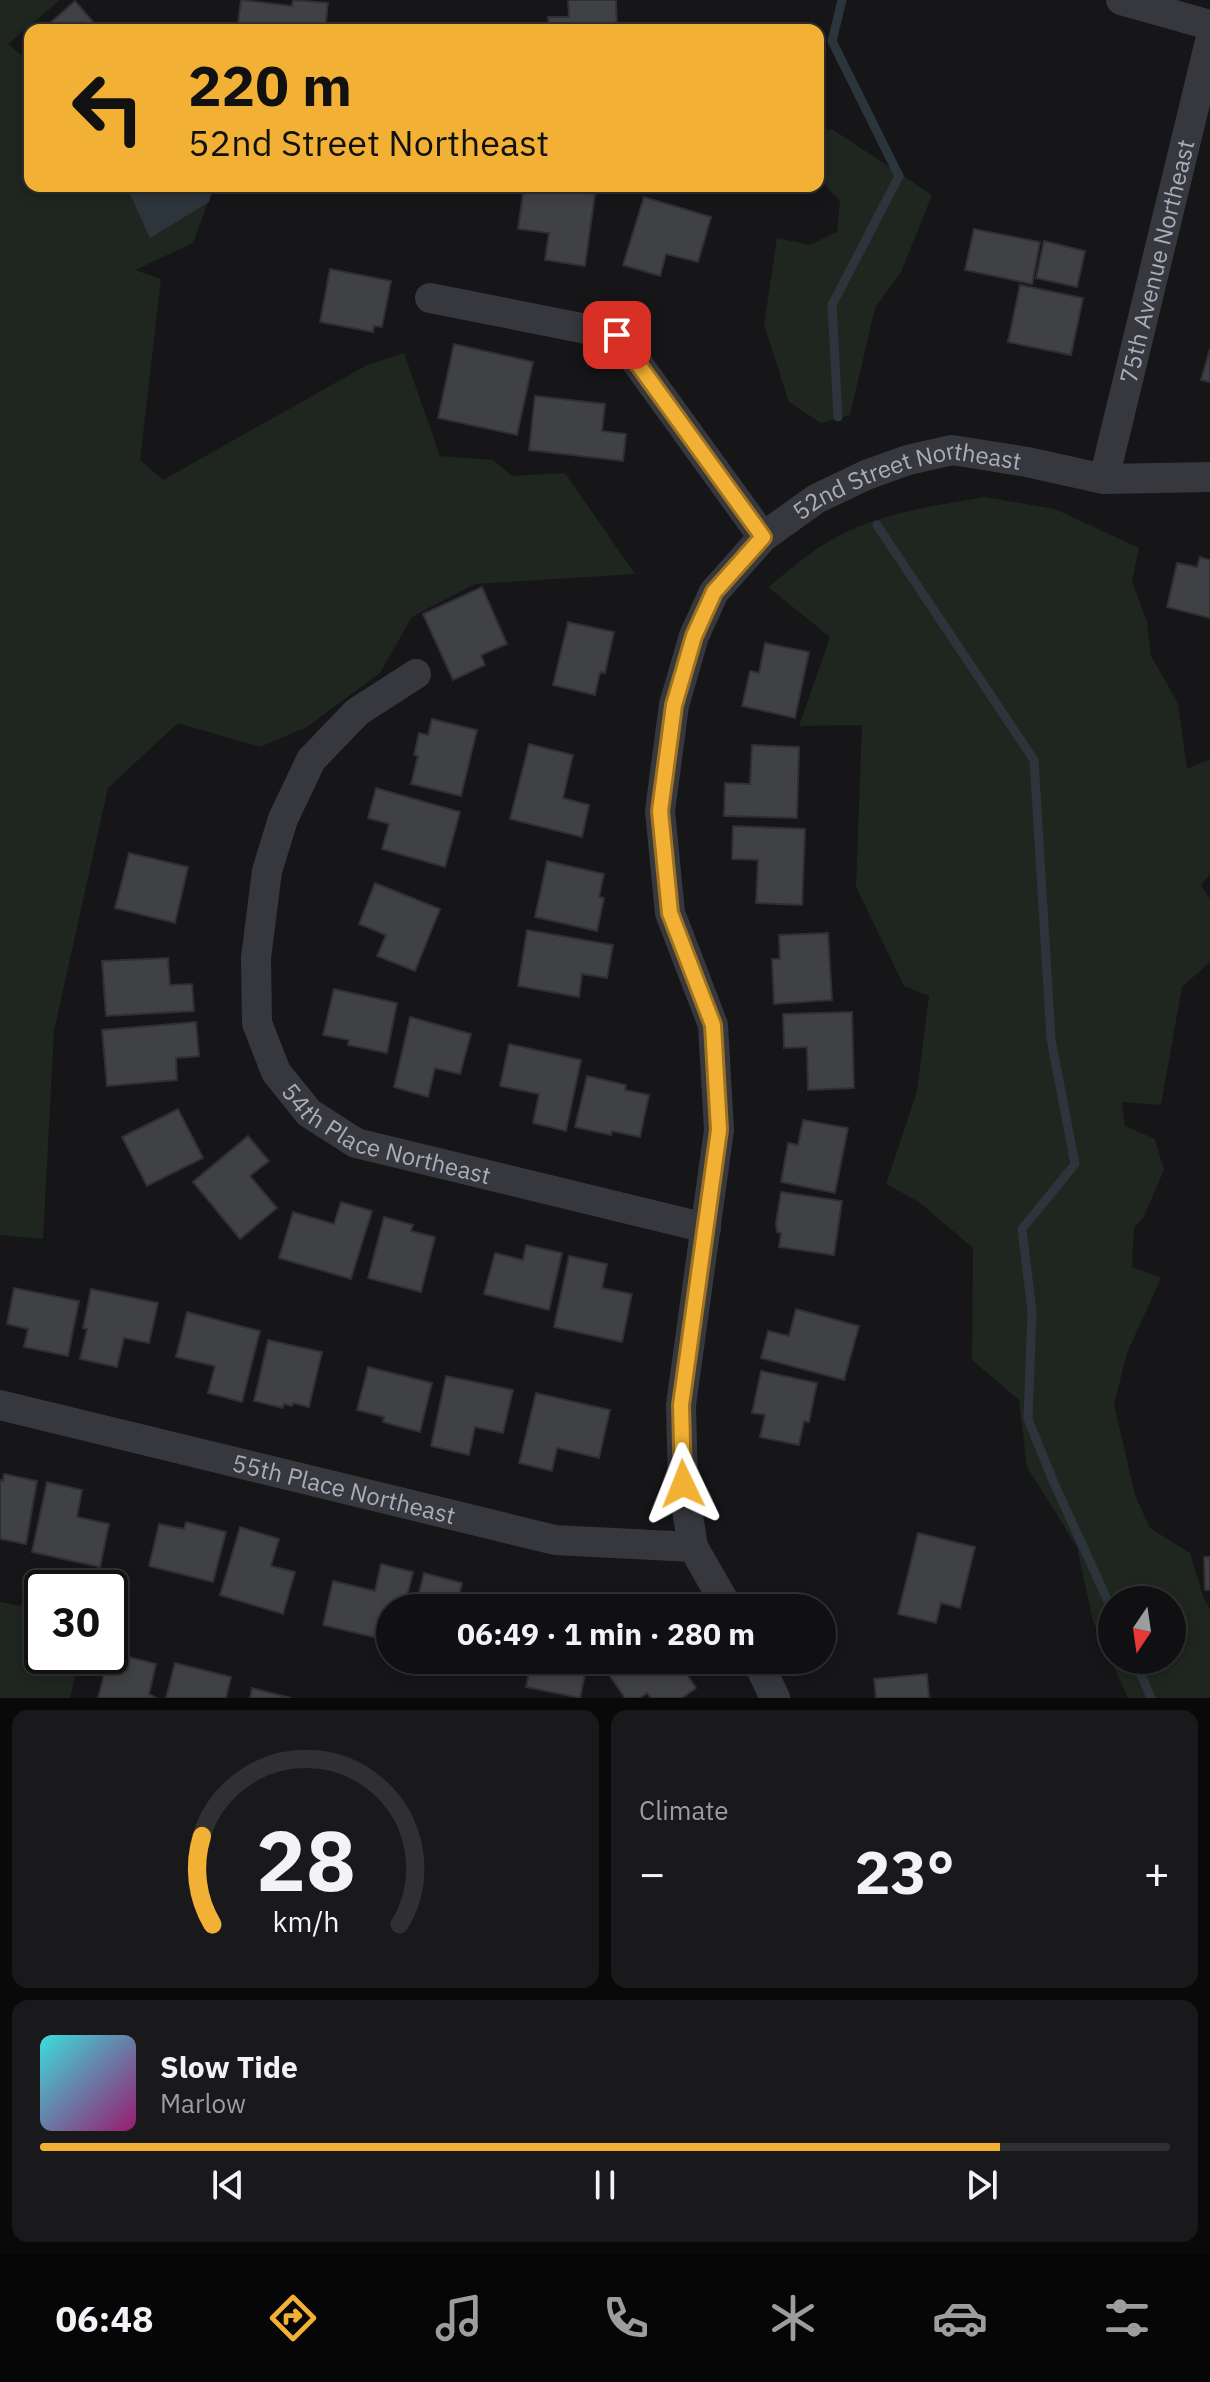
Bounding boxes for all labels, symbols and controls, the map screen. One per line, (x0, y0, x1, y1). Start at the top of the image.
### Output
text: 220 m (188, 49, 352, 121)
icon: left (56, 56, 160, 160)
text: 52nd Street Northeast (188, 119, 549, 166)
street label: 75th Avenue Northeast (1112, 136, 1202, 386)
pin (583, 301, 651, 369)
icon: arrive (595, 313, 639, 357)
street label: 52nd Street Northeast (786, 434, 1024, 527)
street label: 54th Place Northeast (275, 1076, 494, 1191)
position arrow (641, 1442, 725, 1526)
street label: 55th Place Northeast (229, 1446, 459, 1531)
speed limit sign: 30 (24, 1570, 128, 1674)
north arrow (1098, 1586, 1186, 1674)
map controls (1098, 1586, 1186, 1674)
text: 06:49 · 1 min · 280 m (457, 1614, 755, 1653)
text: Climate (639, 1793, 729, 1827)
text: 28 (256, 1806, 355, 1914)
text: 23° (854, 1832, 955, 1911)
text: − (639, 1844, 665, 1901)
text: + (1144, 1844, 1170, 1901)
text: km/h (272, 1903, 339, 1940)
text: Slow Tide (160, 2047, 298, 2086)
text: Marlow (160, 2086, 246, 2120)
icon: previous (206, 2163, 250, 2207)
icon: pause (583, 2163, 627, 2207)
icon: next (960, 2163, 1004, 2207)
icon: directions (265, 2290, 321, 2346)
icon: music (431, 2290, 487, 2346)
icon: phone (598, 2290, 654, 2346)
icon: climate (765, 2290, 821, 2346)
icon: car (932, 2290, 988, 2346)
icon: filters (1099, 2290, 1155, 2346)
text: 06:48 (55, 2295, 154, 2342)

